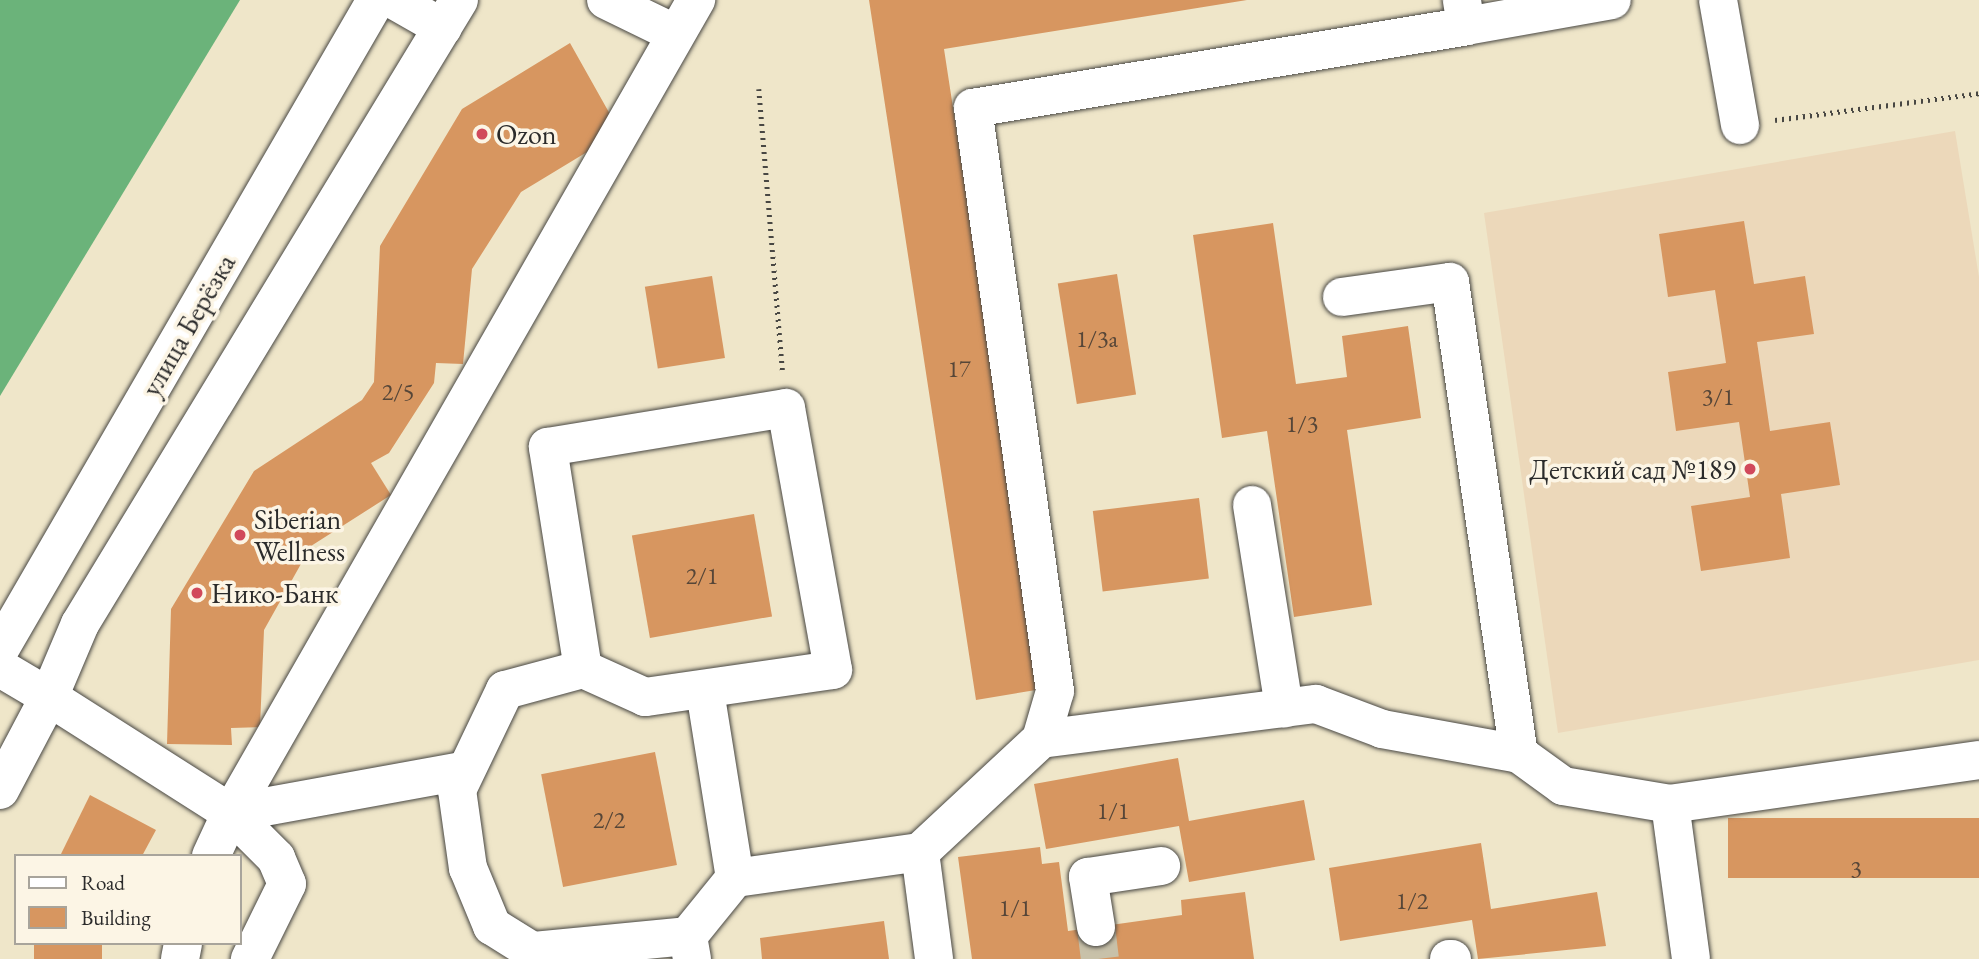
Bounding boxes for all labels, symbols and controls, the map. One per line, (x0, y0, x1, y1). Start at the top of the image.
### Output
place label: Ozon (496, 117, 557, 151)
marker: Ozon (474, 126, 490, 142)
street label: улица Берёзка (134, 248, 242, 402)
house number: 1/3а (1076, 325, 1118, 353)
house number: 17 (947, 355, 971, 383)
house number: 2/5 (382, 378, 414, 406)
house number: 3/1 (1702, 383, 1734, 411)
house number: 1/3 (1286, 410, 1318, 438)
place label: Детский сад №189 (1529, 452, 1736, 486)
marker: Детский сад №189 (1742, 461, 1758, 477)
place label: Siberian Wellness (254, 502, 345, 568)
marker: Siberian Wellness (232, 527, 248, 543)
house number: 2/1 (686, 562, 718, 590)
place label: Нико-Банк (211, 576, 338, 610)
marker: Нико-Банк (189, 585, 205, 601)
house number: 1/1 (1097, 797, 1129, 825)
house number: 2/2 (593, 806, 625, 834)
legend (14, 854, 242, 945)
house number: 3 (1850, 855, 1862, 883)
text: Road (81, 869, 125, 896)
house number: 1/2 (1396, 887, 1428, 915)
house number: 1/1 (999, 894, 1031, 922)
text: Building (81, 904, 151, 931)

